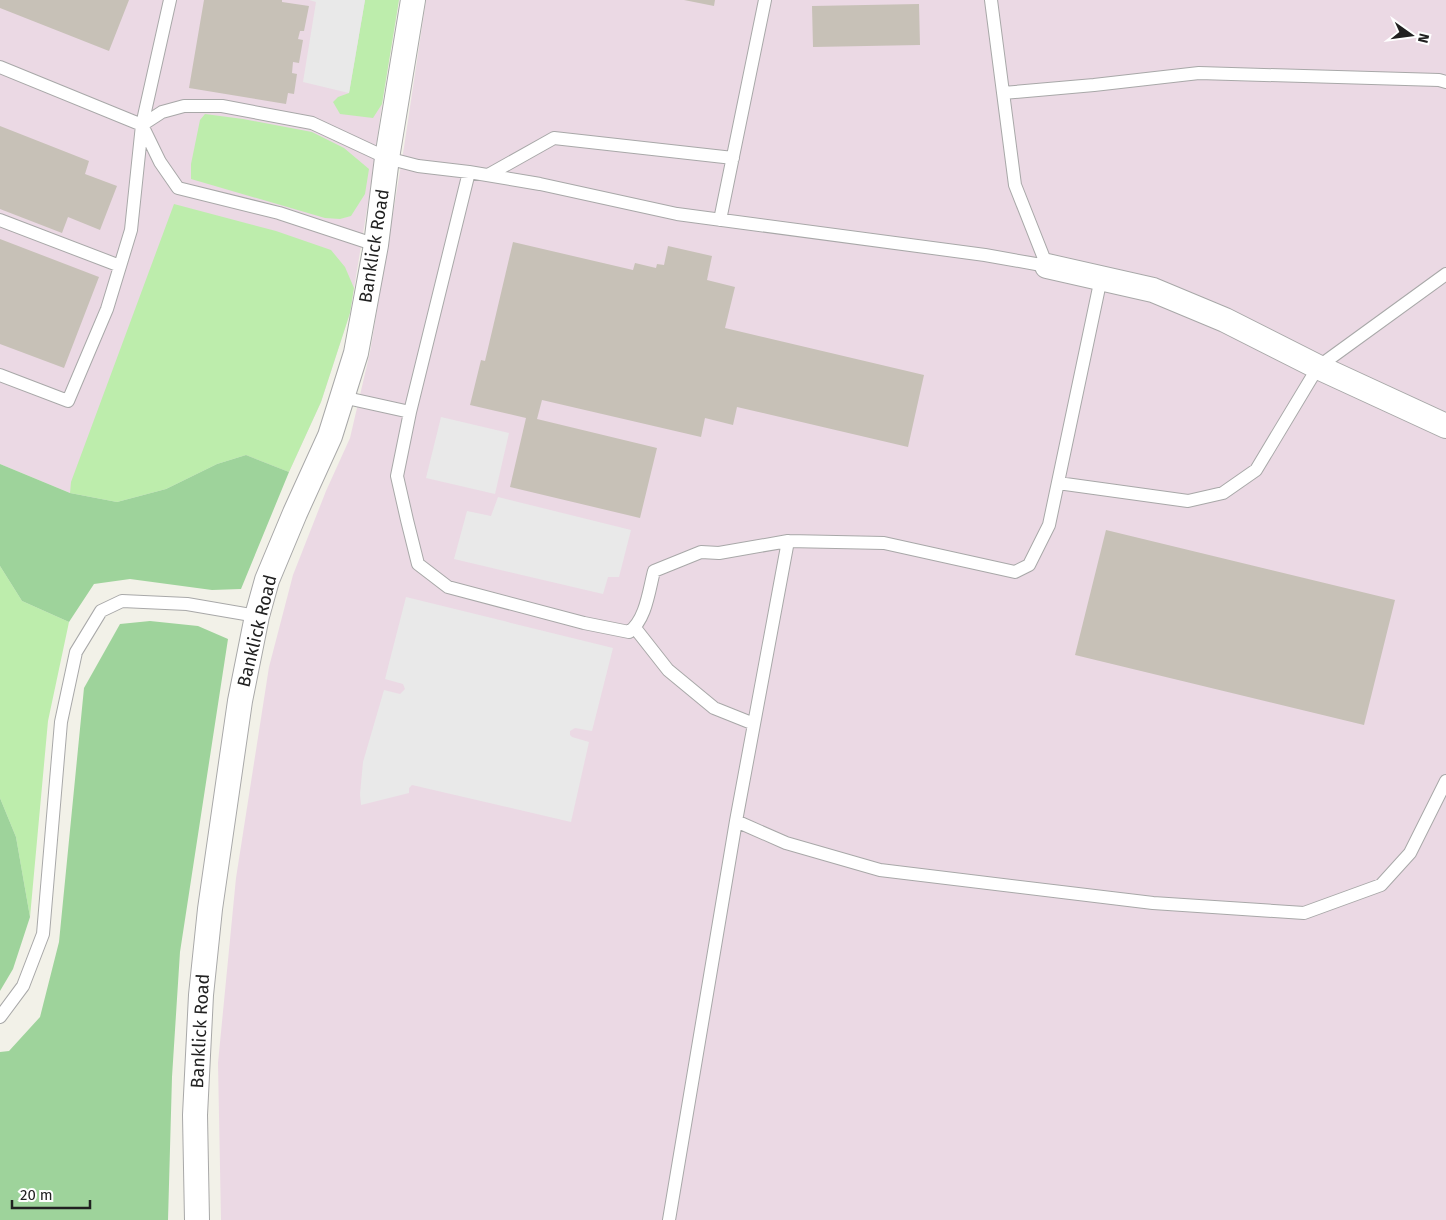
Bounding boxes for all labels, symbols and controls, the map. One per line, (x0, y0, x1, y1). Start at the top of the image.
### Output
north arrow (1386, 10, 1436, 60)
text: N (1414, 31, 1433, 45)
street label: Banklick Road (354, 188, 394, 304)
street label: Banklick Road (232, 573, 282, 689)
street label: Banklick Road (186, 973, 214, 1089)
scale bar (12, 1178, 90, 1210)
text: 20 m (20, 1186, 53, 1204)

